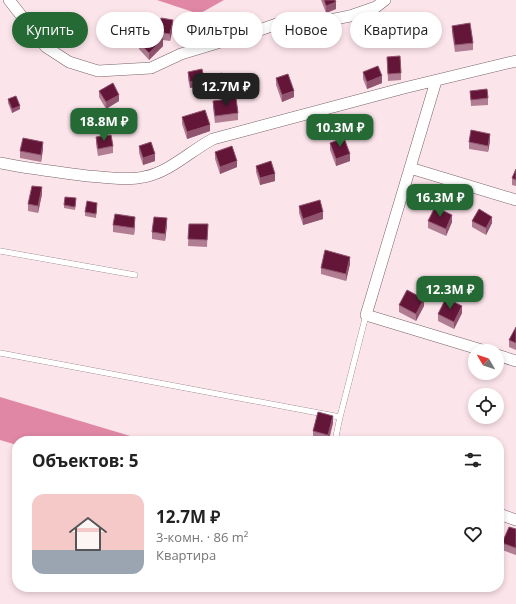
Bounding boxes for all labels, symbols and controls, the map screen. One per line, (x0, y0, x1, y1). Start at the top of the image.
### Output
chip: Купить (12, 12, 88, 48)
chip: Снять (96, 12, 164, 48)
chip: Фильтры (172, 12, 263, 48)
chip: Новое (271, 12, 342, 48)
chip: Квартира (350, 12, 442, 48)
pin: 12.7M ₽ (189, 73, 263, 107)
text: 12.7M ₽ (201, 77, 251, 95)
pin: 18.8M ₽ (67, 108, 141, 142)
text: 18.8M ₽ (79, 112, 129, 130)
pin: 10.3M ₽ (303, 114, 377, 148)
text: 10.3M ₽ (315, 118, 365, 136)
pin: 16.3M ₽ (403, 184, 477, 218)
text: 16.3M ₽ (415, 188, 465, 206)
pin: 12.3M ₽ (413, 276, 487, 310)
text: 12.3M ₽ (425, 280, 475, 298)
north arrow (468, 344, 504, 380)
map controls (468, 344, 504, 424)
button: locate (468, 388, 504, 424)
text: Объектов: 5 (32, 449, 138, 472)
icon: filters (462, 449, 484, 471)
text: 12.7M ₽ (156, 505, 220, 528)
icon: home (64, 510, 112, 558)
icon: heart (462, 523, 484, 545)
text: 3-комн. · 86 m² (156, 528, 248, 546)
text: Квартира (156, 546, 216, 564)

